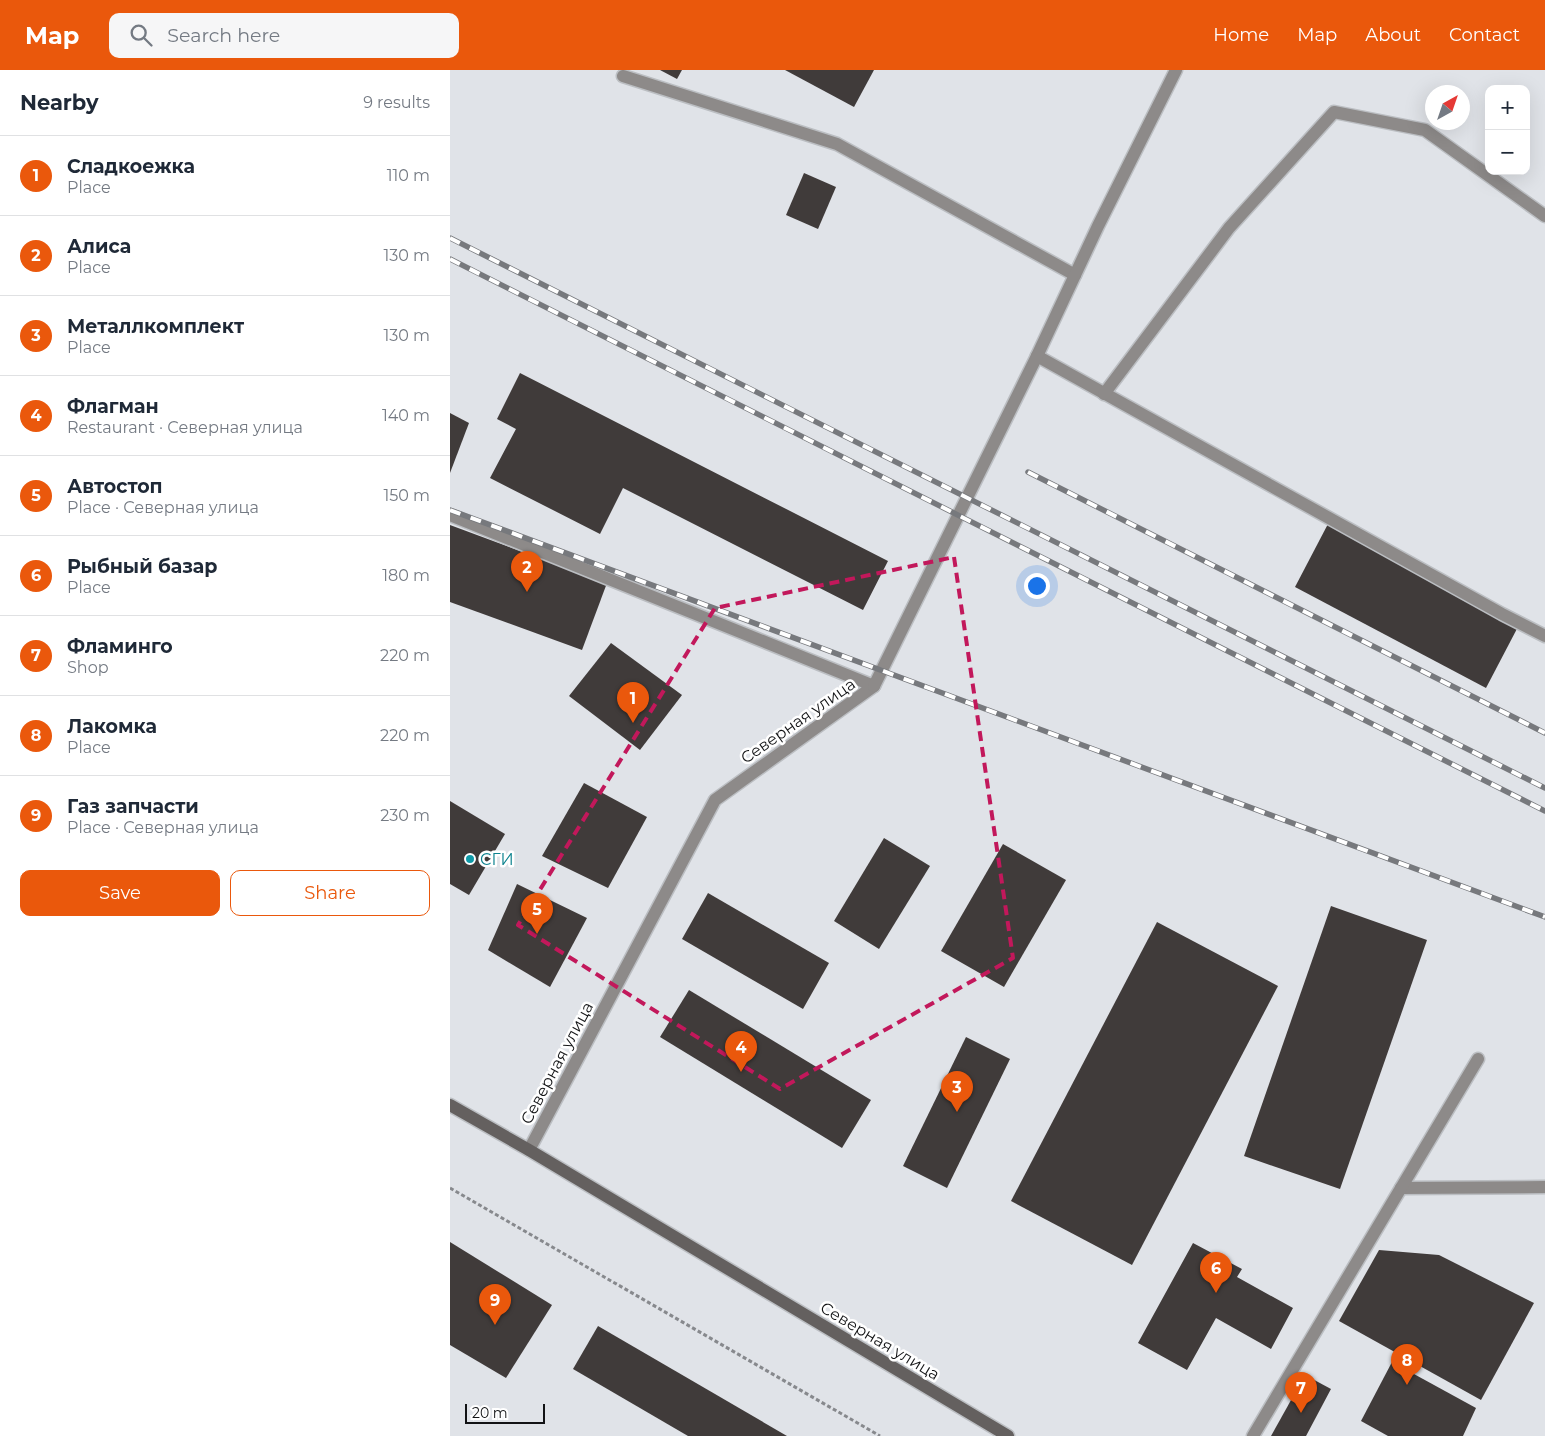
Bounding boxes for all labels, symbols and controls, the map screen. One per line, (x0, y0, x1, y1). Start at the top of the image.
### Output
search box (109, 13, 459, 58)
text: Map (25, 21, 79, 50)
icon: search (127, 21, 155, 49)
text: Search here (167, 24, 280, 47)
text: Home (1213, 24, 1269, 46)
text: Map (1297, 24, 1337, 46)
text: About (1365, 24, 1421, 46)
text: Contact (1449, 24, 1520, 46)
north arrow (1425, 85, 1470, 130)
map controls (1485, 85, 1530, 175)
button: + (1485, 85, 1530, 130)
text: Nearby (20, 90, 99, 115)
text: 9 results (363, 93, 430, 112)
button: − (1485, 130, 1530, 175)
text: Сладкоежка (67, 155, 195, 178)
text: 1 (33, 166, 39, 185)
text: 110 m (387, 166, 430, 185)
text: Place (67, 178, 111, 197)
text: Алиса (67, 235, 131, 258)
text: 2 (31, 246, 41, 265)
text: 130 m (383, 246, 430, 265)
text: Place (67, 258, 111, 277)
text: Металлкомплект (67, 315, 244, 338)
text: 3 (31, 326, 41, 345)
text: 130 m (383, 326, 430, 345)
text: Place (67, 338, 111, 357)
text: Флагман (67, 395, 159, 418)
text: 4 (30, 406, 42, 425)
text: 140 m (382, 406, 430, 425)
text: Restaurant · Северная улица (67, 418, 303, 437)
text: Автостоп (67, 475, 163, 498)
text: 5 (31, 486, 41, 505)
text: 150 m (383, 486, 430, 505)
text: Place · Северная улица (67, 498, 259, 517)
pin: 2 (511, 551, 543, 592)
text: Рыбный базар (67, 555, 217, 578)
text: 6 (31, 566, 41, 585)
text: 180 m (382, 566, 430, 585)
your location (1024, 573, 1050, 599)
text: Place (67, 578, 111, 597)
text: Фламинго (67, 635, 173, 658)
text: 7 (31, 646, 41, 665)
text: 220 m (380, 646, 430, 665)
text: Shop (67, 658, 109, 677)
street label: Северная улица (737, 674, 859, 768)
pin: 1 (617, 682, 649, 723)
text: Лакомка (67, 715, 157, 738)
text: 8 (31, 726, 41, 745)
text: 220 m (380, 726, 430, 745)
text: Place (67, 738, 111, 757)
text: Газ запчасти (67, 795, 199, 818)
text: 9 (31, 806, 41, 825)
text: 230 m (380, 806, 430, 825)
text: Place · Северная улица (67, 818, 259, 837)
place label: СГИ (480, 850, 514, 869)
marker: СГИ (464, 853, 476, 865)
button: Save (20, 870, 220, 916)
button: Share (230, 870, 430, 916)
pin: 5 (521, 893, 553, 934)
street label: Северная улица (517, 999, 597, 1127)
pin: 4 (725, 1031, 757, 1072)
pin: 3 (941, 1071, 973, 1112)
pin: 6 (1200, 1252, 1232, 1293)
pin: 9 (479, 1284, 511, 1325)
street label: Северная улица (817, 1298, 943, 1384)
pin: 8 (1391, 1344, 1423, 1385)
pin: 7 (1285, 1372, 1317, 1413)
scale bar (465, 1401, 545, 1424)
text: 20 m (472, 1404, 508, 1422)

